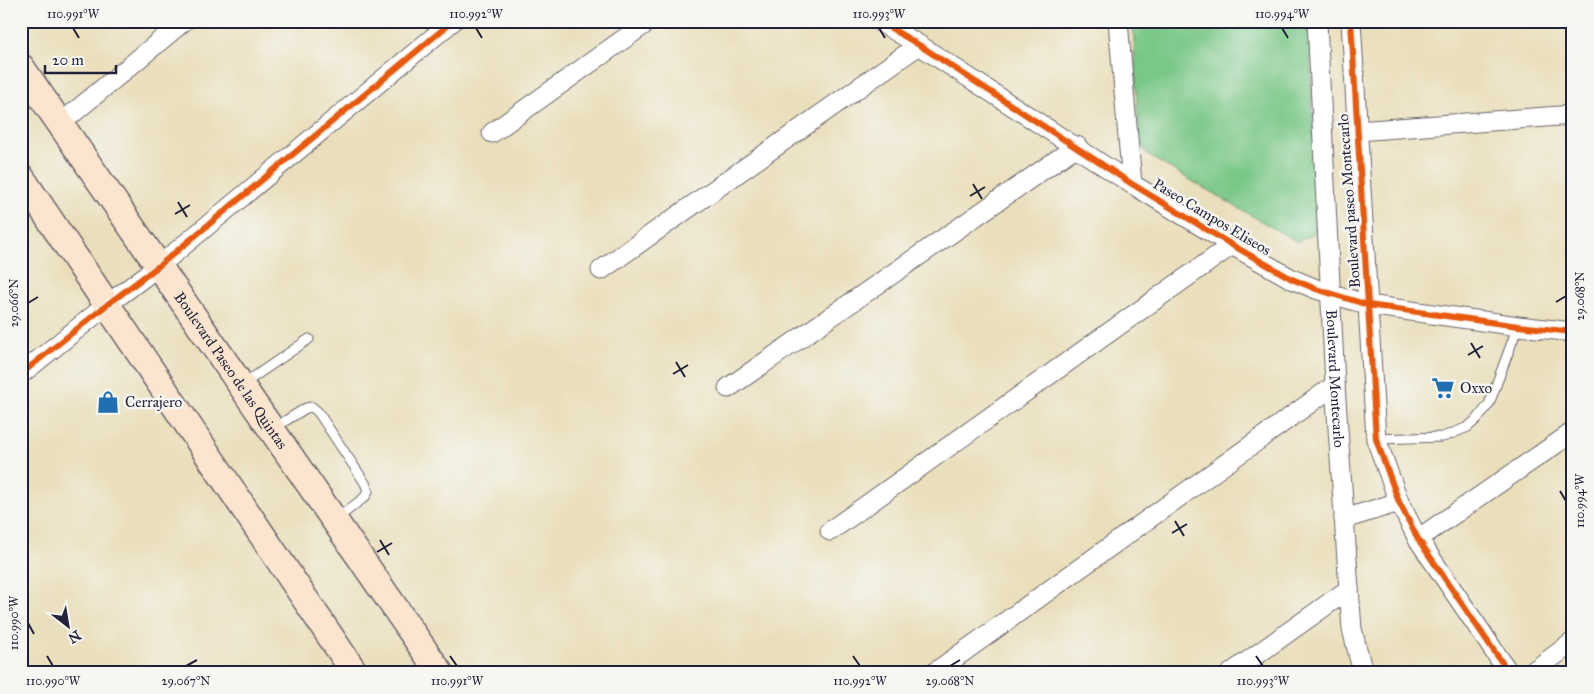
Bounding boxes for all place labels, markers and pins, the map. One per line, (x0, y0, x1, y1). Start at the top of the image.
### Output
supermarket icon: Oxxo (1430, 375, 1456, 401)
place label: Oxxo (1460, 379, 1493, 397)
shop icon: Cerrajero (95, 389, 121, 415)
place label: Cerrajero (125, 393, 183, 411)

